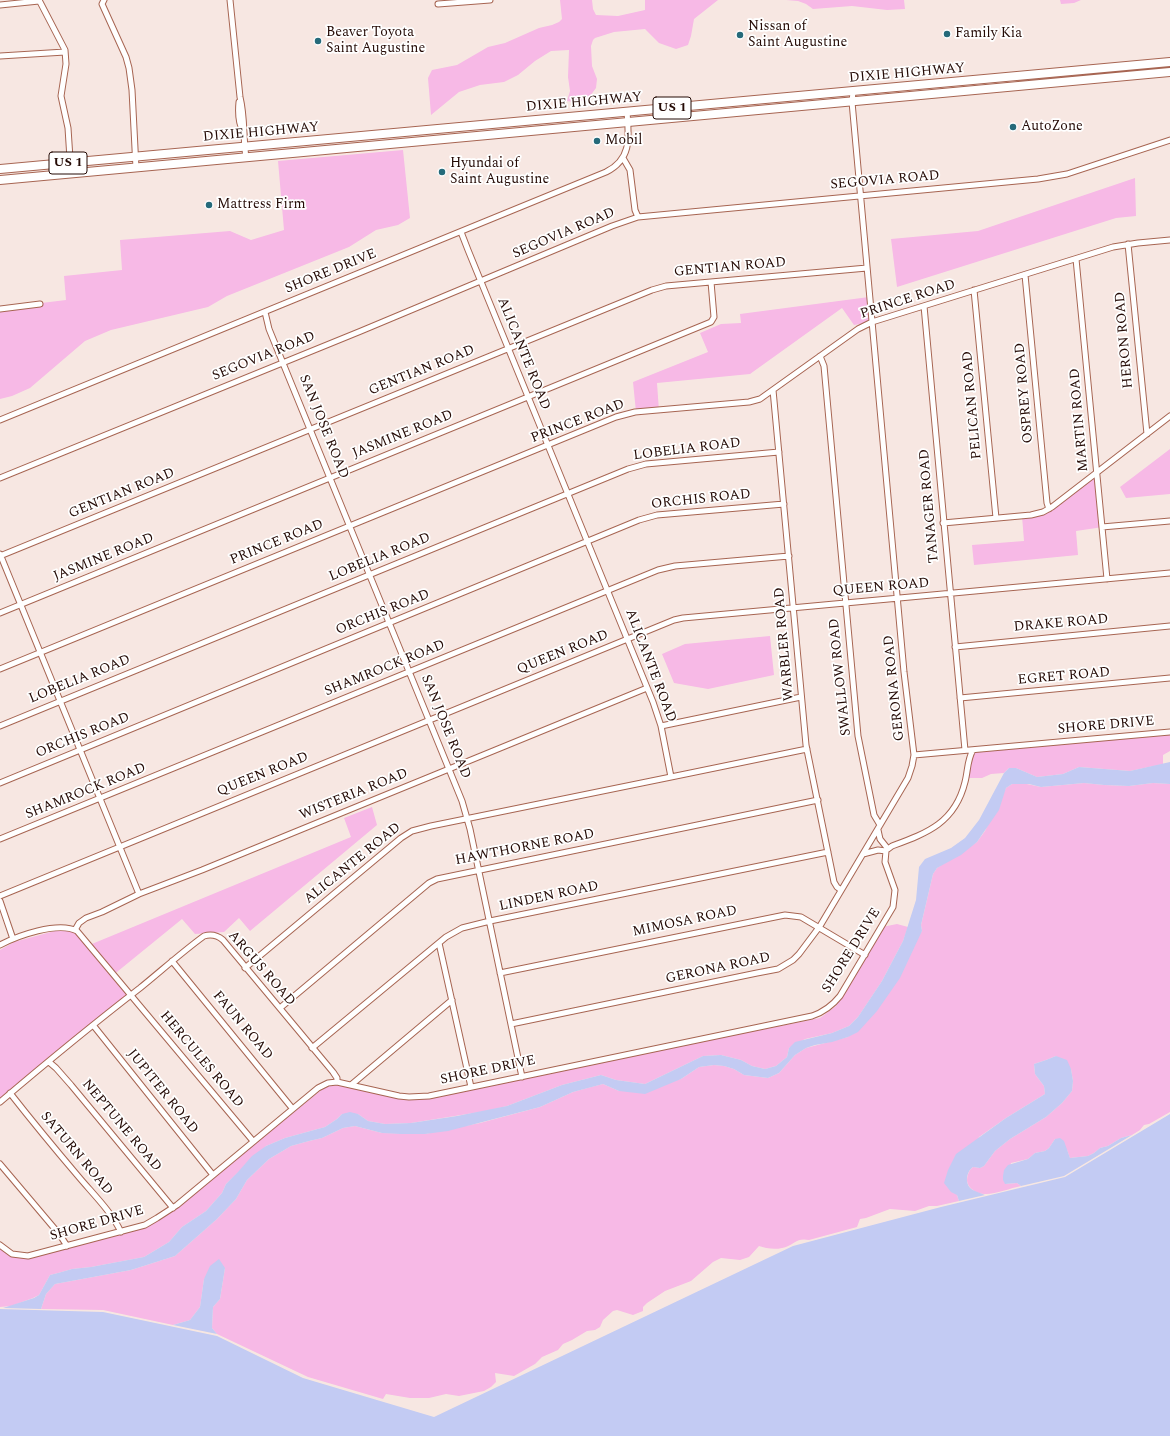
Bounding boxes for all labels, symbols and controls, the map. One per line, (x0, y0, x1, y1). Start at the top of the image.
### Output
place label: Nissan of Saint Augustine (748, 19, 847, 52)
place label: Beaver Toyota Saint Augustine (326, 25, 425, 58)
place label: Family Kia (955, 26, 1022, 42)
marker: Family Kia (942, 29, 952, 39)
marker: Nissan of Saint Augustine (735, 30, 745, 40)
marker: Beaver Toyota Saint Augustine (313, 36, 323, 46)
street label: DIXIE HIGHWAY (848, 61, 966, 87)
street label: DIXIE HIGHWAY (525, 90, 643, 116)
road number: US 1 (653, 97, 691, 119)
place label: AutoZone (1021, 119, 1083, 135)
street label: DIXIE HIGHWAY (202, 120, 320, 146)
marker: AutoZone (1008, 122, 1018, 132)
place label: Mobil (605, 133, 642, 149)
marker: Mobil (592, 136, 602, 146)
road number: US 1 (49, 152, 87, 174)
place label: Hyundai of Saint Augustine (450, 156, 549, 188)
marker: Hyundai of Saint Augustine (437, 167, 447, 177)
street label: SEGOVIA ROAD (830, 168, 940, 194)
place label: Mattress Firm (217, 197, 306, 213)
marker: Mattress Firm (204, 200, 214, 210)
street label: SEGOVIA ROAD (510, 205, 618, 263)
street label: SHORE DRIVE (283, 246, 379, 298)
street label: GENTIAN ROAD (673, 255, 787, 281)
street label: PRINCE ROAD (858, 277, 958, 323)
street label: HERON ROAD (1112, 291, 1138, 389)
street label: ALICANTE ROAD (493, 295, 553, 413)
street label: SEGOVIA ROAD (210, 329, 318, 385)
street label: GENTIAN ROAD (367, 342, 477, 400)
street label: OSPREY ROAD (1012, 342, 1038, 444)
street label: PELICAN ROAD (960, 350, 986, 460)
street label: MARTIN ROAD (1067, 367, 1093, 473)
street label: SAN JOSE ROAD (294, 372, 352, 482)
street label: PRINCE ROAD (529, 396, 627, 448)
street label: JASMINE ROAD (350, 407, 456, 463)
street label: LOBELIA ROAD (632, 435, 742, 465)
street label: TANAGER ROAD (917, 448, 943, 564)
street label: GENTIAN ROAD (67, 465, 177, 523)
street label: ORCHIS ROAD (650, 486, 752, 514)
street label: PRINCE ROAD (228, 517, 326, 569)
street label: JASMINE ROAD (51, 530, 157, 586)
street label: LOBELIA ROAD (327, 530, 433, 586)
street label: QUEEN ROAD (832, 575, 930, 601)
street label: ORCHIS ROAD (334, 586, 432, 640)
street label: WARBLER ROAD (772, 586, 798, 702)
street label: ALICANTE ROAD (621, 607, 679, 725)
street label: DRAKE ROAD (1013, 612, 1109, 636)
street label: SWALLOW ROAD (826, 617, 856, 737)
street label: QUEEN ROAD (515, 627, 611, 679)
street label: GERONA ROAD (881, 634, 909, 742)
street label: SHAMROCK ROAD (322, 637, 448, 701)
street label: LOBELIA ROAD (27, 652, 133, 708)
street label: EGRET ROAD (1017, 665, 1111, 689)
street label: SAN JOSE ROAD (416, 672, 474, 782)
street label: ORCHIS ROAD (34, 709, 132, 763)
street label: SHORE DRIVE (1057, 713, 1155, 739)
street label: QUEEN ROAD (215, 749, 311, 801)
street label: SHAMROCK ROAD (23, 760, 149, 824)
street label: WISTERIA ROAD (297, 766, 411, 824)
street label: ALICANTE ROAD (301, 820, 405, 908)
street label: HAWTHORNE ROAD (454, 826, 596, 870)
street label: LINDEN ROAD (498, 878, 600, 916)
street label: MIMOSA ROAD (631, 903, 739, 941)
street label: SHORE DRIVE (819, 905, 885, 997)
street label: ARGUS ROAD (224, 928, 298, 1010)
street label: GERONA ROAD (664, 950, 772, 988)
street label: FAUN ROAD (208, 988, 276, 1064)
street label: HERCULES ROAD (156, 1008, 246, 1112)
street label: JUPITER ROAD (123, 1046, 201, 1138)
street label: SHORE DRIVE (439, 1053, 537, 1089)
street label: NEPTUNE ROAD (78, 1077, 164, 1175)
street label: SATURN ROAD (36, 1109, 116, 1199)
street label: SHORE DRIVE (48, 1203, 146, 1245)

